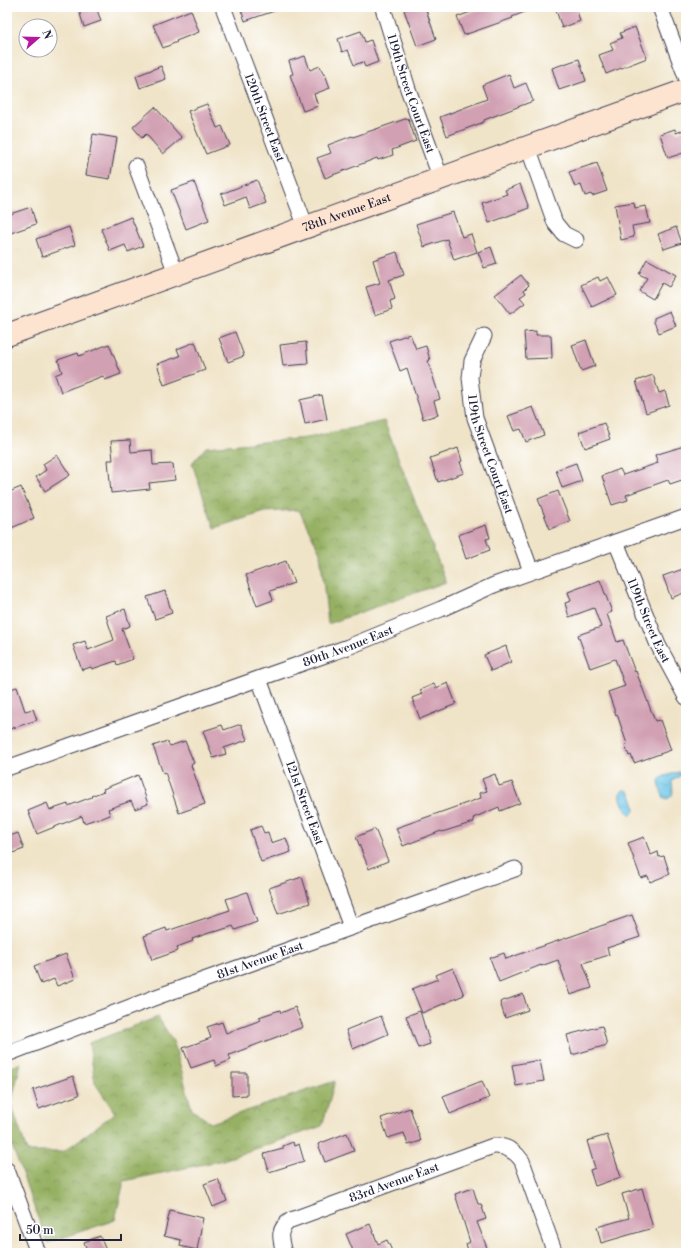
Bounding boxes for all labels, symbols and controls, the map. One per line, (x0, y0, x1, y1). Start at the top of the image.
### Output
north arrow (18, 18, 58, 58)
text: N (38, 28, 55, 42)
street label: 119th Street Court East (384, 32, 439, 156)
street label: 120th Street East (241, 71, 288, 164)
street label: 78th Avenue East (300, 189, 394, 235)
street label: 119th Street Court East (465, 394, 517, 516)
street label: 119th Street East (624, 576, 674, 666)
street label: 80th Avenue East (301, 622, 396, 670)
street label: 121st Street East (282, 759, 328, 848)
street label: 81st Avenue East (215, 937, 306, 982)
street label: 83rd Avenue East (347, 1159, 442, 1206)
scale bar (20, 1216, 121, 1242)
text: 50 m (26, 1223, 54, 1238)

